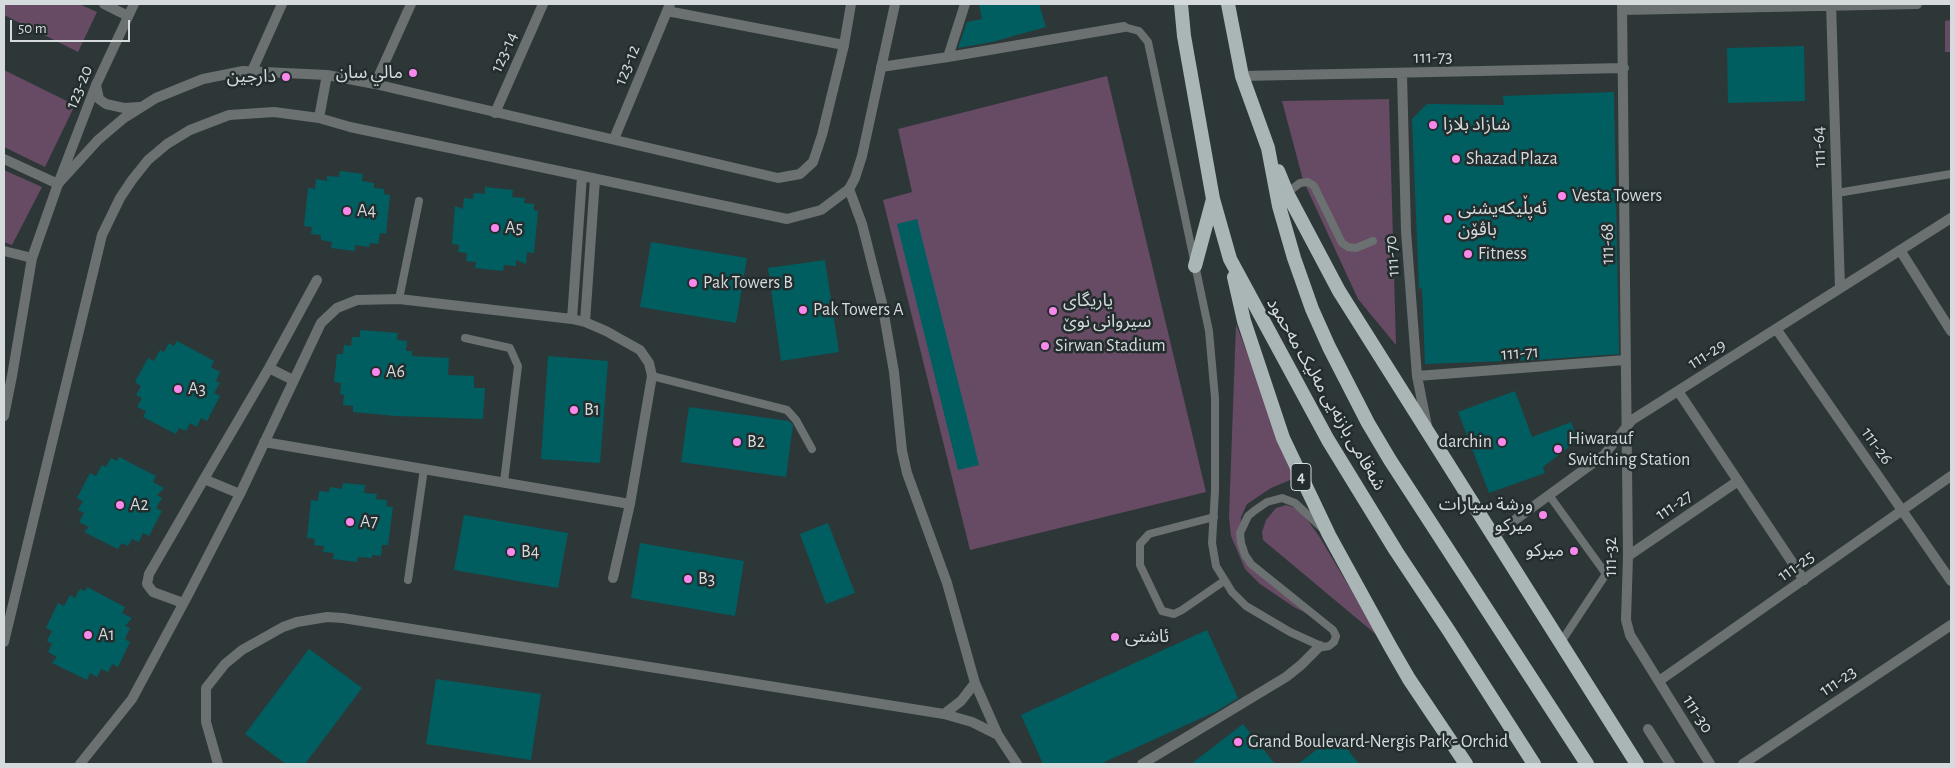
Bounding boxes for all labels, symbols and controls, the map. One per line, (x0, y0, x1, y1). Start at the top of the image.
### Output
scale bar (12, 10, 132, 42)
text: 50 m (18, 21, 47, 36)
street label: 123-14 (486, 28, 522, 76)
street label: 123-12 (609, 42, 645, 88)
street label: 111-73 (1413, 46, 1453, 68)
street label: 123-20 (61, 62, 97, 112)
place label: مالي سان (336, 62, 403, 84)
place label: دارجين (227, 66, 276, 88)
marker: مالي سان (407, 67, 419, 79)
marker: دارجين (280, 71, 292, 83)
place label: شازاد بلازا (1443, 114, 1510, 136)
marker: شازاد بلازا (1427, 119, 1439, 131)
street label: 111-64 (1807, 126, 1831, 168)
place label: Shazad Plaza (1466, 148, 1558, 170)
marker: Shazad Plaza (1450, 153, 1462, 165)
place label: Vesta Towers (1572, 185, 1662, 207)
marker: Vesta Towers (1556, 190, 1568, 202)
place label: ئەپڵیکەیشنی باڤۆن (1458, 198, 1547, 240)
place label: A4 (357, 200, 376, 222)
marker: A4 (341, 205, 353, 217)
marker: ئەپڵیکەیشنی باڤۆن (1442, 213, 1454, 225)
place label: A5 (505, 217, 523, 239)
marker: A5 (489, 222, 501, 234)
street label: 111-68 (1597, 223, 1619, 265)
street label: 111-70 (1380, 235, 1404, 277)
place label: Fitness (1478, 243, 1527, 265)
marker: Fitness (1462, 248, 1474, 260)
place label: Pak Towers B (703, 272, 793, 294)
marker: Pak Towers B (687, 277, 699, 289)
place label: یاریگای سیروانی نوێ (1063, 290, 1151, 332)
street label: شەقامی بازنەیی مەلیک مەحمود (1262, 294, 1390, 494)
place label: Pak Towers A (813, 299, 904, 321)
marker: Pak Towers A (797, 304, 809, 316)
marker: یاریگای سیروانی نوێ (1047, 305, 1059, 317)
street label: 111-29 (1684, 334, 1730, 374)
place label: Sirwan Stadium (1055, 335, 1166, 357)
marker: Sirwan Stadium (1039, 340, 1051, 352)
street label: 111-71 (1500, 341, 1540, 365)
place label: A6 (386, 361, 405, 383)
marker: A6 (370, 366, 382, 378)
place label: A3 (188, 378, 206, 400)
marker: A3 (172, 383, 184, 395)
place label: B1 (584, 399, 600, 421)
marker: B1 (568, 404, 580, 416)
street label: 111-26 (1856, 423, 1898, 469)
place label: Hiwarauf Switching Station (1568, 428, 1690, 470)
place label: B2 (747, 431, 765, 453)
place label: darchin (1439, 431, 1492, 453)
marker: B2 (731, 436, 743, 448)
marker: darchin (1496, 436, 1508, 448)
marker: Hiwarauf Switching Station (1552, 443, 1564, 455)
road number: 4 (1291, 464, 1311, 491)
street label: 111-27 (1651, 485, 1697, 525)
place label: A2 (130, 494, 149, 516)
place label: ورشة سیارات میرکو (1439, 494, 1533, 536)
marker: A2 (114, 499, 126, 511)
marker: ورشة سیارات میرکو (1537, 509, 1549, 521)
place label: A7 (360, 511, 378, 533)
marker: A7 (344, 516, 356, 528)
street label: 111-32 (1600, 537, 1622, 577)
place label: میرکو (1526, 540, 1564, 562)
place label: B4 (521, 541, 539, 563)
marker: میرکو (1568, 545, 1580, 557)
marker: B4 (505, 546, 517, 558)
street label: 111-25 (1773, 546, 1819, 586)
place label: B3 (698, 568, 715, 590)
marker: B3 (682, 573, 694, 585)
place label: A1 (98, 624, 115, 646)
place label: ئاشتی (1125, 626, 1169, 648)
marker: A1 (82, 629, 94, 641)
marker: ئاشتی (1109, 631, 1121, 643)
street label: 111-23 (1816, 661, 1860, 701)
street label: 111-30 (1678, 691, 1718, 737)
place label: Grand Boulevard-Nergis Park - Orchid (1248, 731, 1508, 753)
marker: Grand Boulevard-Nergis Park - Orchid (1232, 736, 1244, 748)

